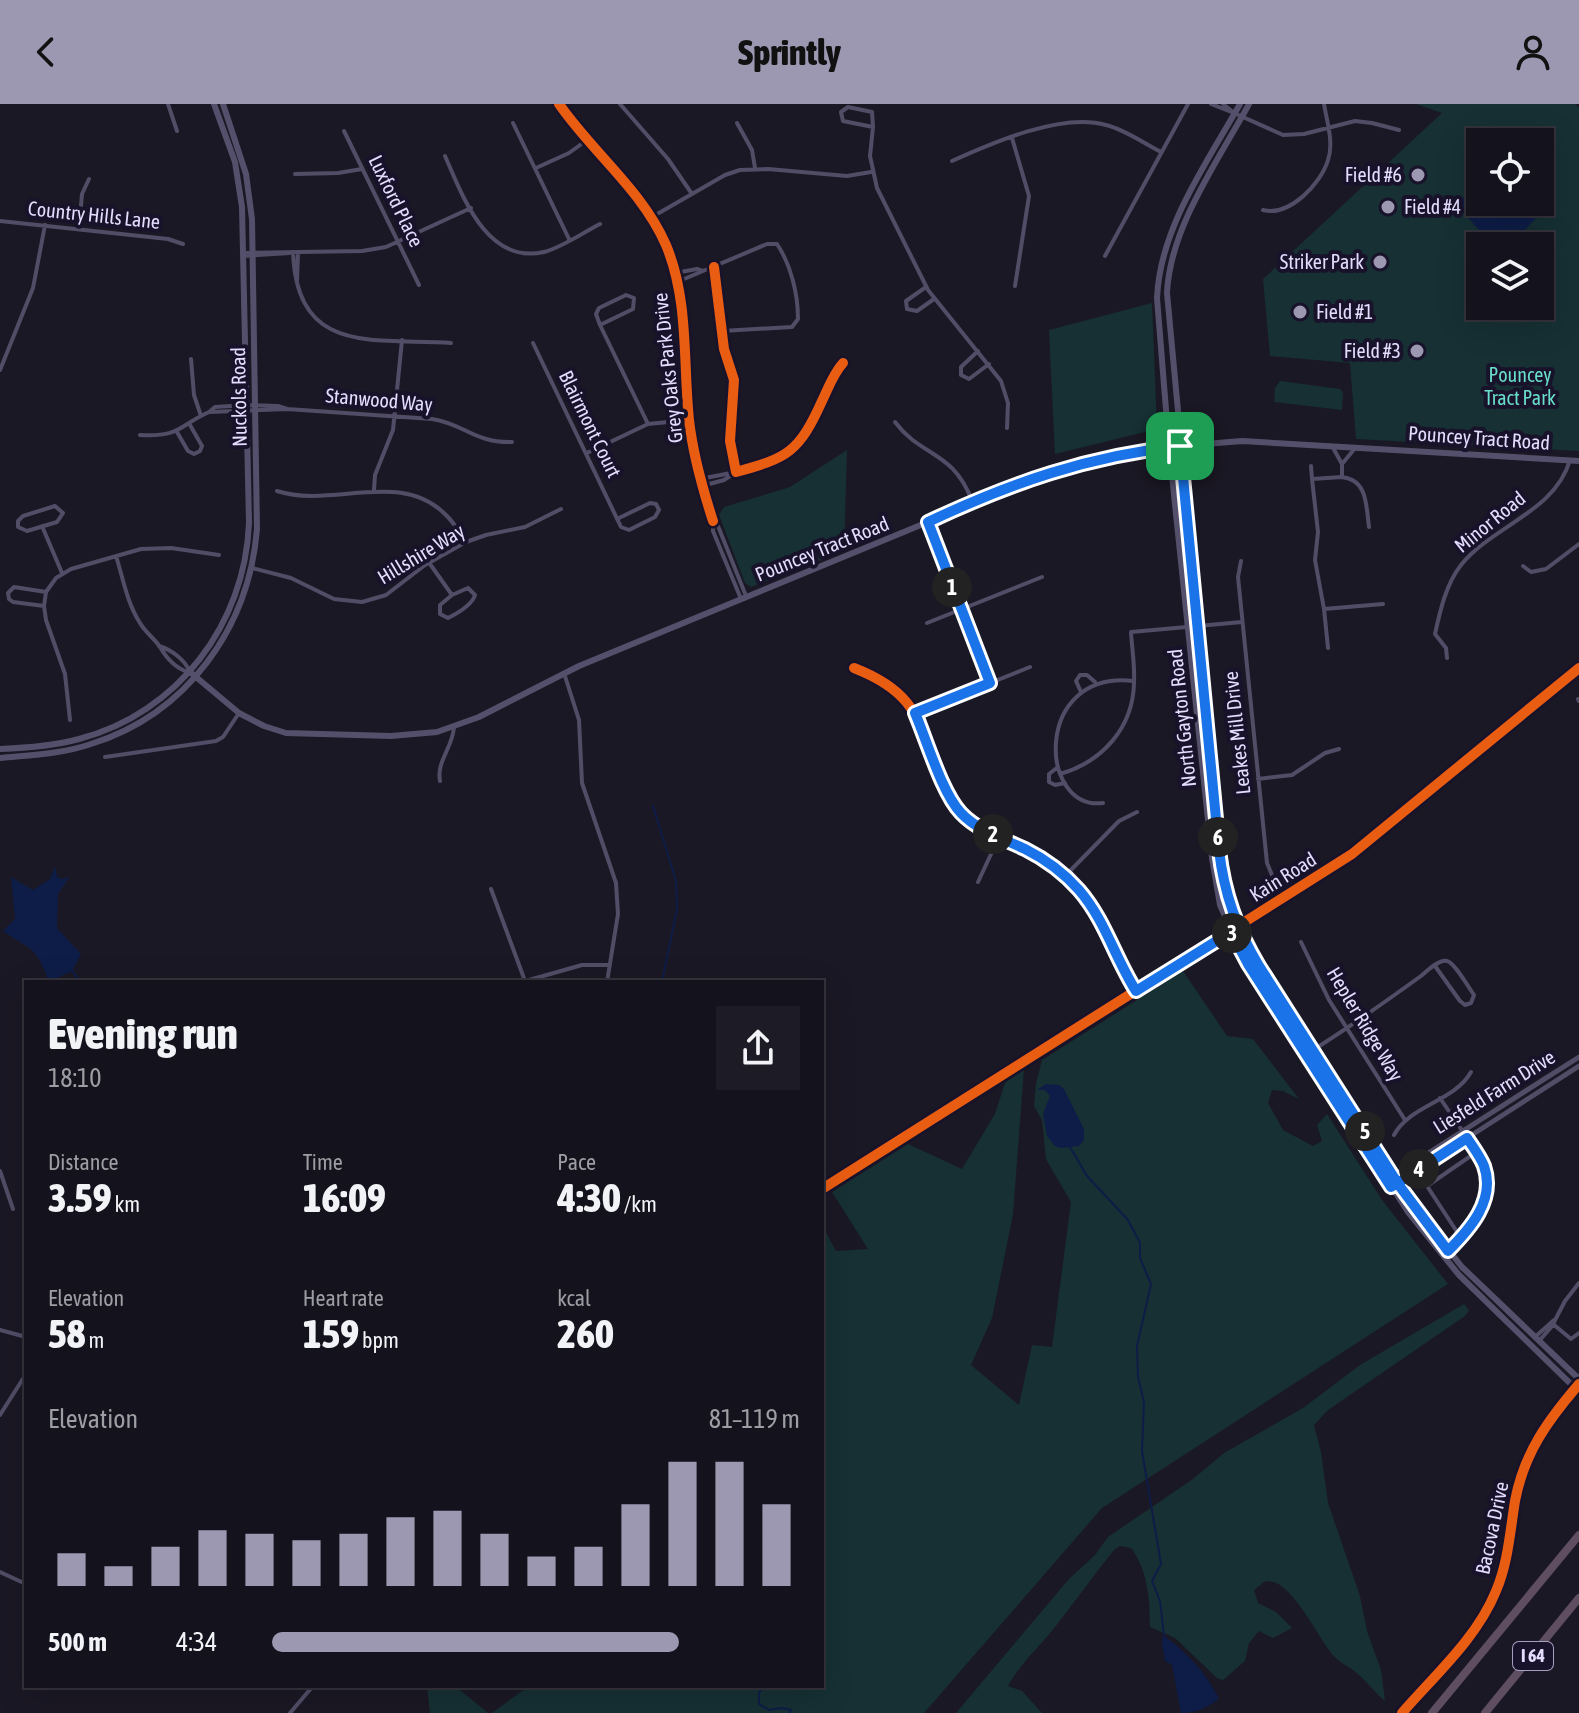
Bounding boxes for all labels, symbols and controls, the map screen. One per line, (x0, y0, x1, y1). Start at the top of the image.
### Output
icon: back (24, 30, 68, 74)
icon: person (1511, 30, 1555, 74)
text: Sprintly (738, 31, 841, 73)
map controls (1466, 128, 1554, 320)
button: locate (1466, 128, 1554, 216)
street label: Luxford Place (364, 151, 429, 250)
place label: Field #6 (1345, 163, 1402, 186)
marker: Field #6 (1409, 166, 1427, 184)
place label: Field #4 (1404, 195, 1461, 218)
street label: Country Hills Lane (27, 196, 161, 233)
marker: Field #4 (1379, 198, 1397, 216)
button: layers (1466, 232, 1554, 320)
place label: Striker Park (1280, 250, 1364, 273)
marker: Striker Park (1371, 253, 1389, 271)
street label: Grey Oaks Park Drive (648, 292, 687, 444)
place label: Field #1 (1316, 300, 1373, 323)
marker: Field #1 (1291, 303, 1309, 321)
place label: Field #3 (1344, 339, 1401, 362)
marker: Field #3 (1408, 342, 1426, 360)
street label: Nuckols Road (226, 347, 251, 447)
park label: Pouncey Tract Park (1484, 363, 1556, 409)
street label: Blairmont Court (555, 367, 626, 481)
street label: Stanwood Way (325, 383, 434, 416)
pin (1146, 412, 1214, 480)
street label: Pouncey Tract Road (1407, 421, 1551, 454)
icon: arrive (1158, 424, 1202, 468)
street label: Minor Road (1450, 486, 1530, 557)
street label: Pouncey Tract Road (752, 511, 892, 586)
street label: Hillshire Way (373, 519, 468, 588)
pin: 1 (932, 567, 972, 607)
text: 1 (947, 574, 957, 600)
street label: North Gayton Road (1163, 648, 1200, 788)
street label: Leakes Mill Drive (1219, 670, 1254, 796)
pin: 2 (973, 814, 1013, 854)
pin: 6 (1198, 817, 1238, 857)
text: 2 (988, 821, 998, 847)
text: 6 (1213, 824, 1223, 850)
street label: Kain Road (1245, 847, 1320, 906)
pin: 3 (1212, 913, 1252, 953)
text: 3 (1227, 920, 1237, 946)
street label: Hepler Ridge Way (1322, 963, 1408, 1085)
button: share (716, 1006, 800, 1090)
text: Evening run (48, 1008, 238, 1058)
street label: Liesfeld Farm Drive (1429, 1045, 1559, 1138)
text: 18:10 (48, 1063, 102, 1093)
pin: 5 (1345, 1111, 1385, 1151)
text: 5 (1360, 1118, 1370, 1144)
text: Distance (48, 1149, 119, 1175)
text: Time (303, 1149, 343, 1175)
text: Pace (557, 1149, 596, 1175)
pin: 4 (1399, 1149, 1439, 1189)
text: 4 (1414, 1156, 1424, 1182)
text: 3.59 (48, 1175, 112, 1220)
text: 16:09 (303, 1175, 386, 1220)
text: 4:30 (557, 1175, 621, 1220)
text: km (112, 1191, 140, 1217)
text: /km (621, 1191, 657, 1217)
text: Elevation (48, 1285, 124, 1311)
text: Heart rate (303, 1285, 384, 1311)
text: kcal (557, 1285, 591, 1311)
text: 58 (48, 1311, 86, 1356)
text: 159 (303, 1311, 359, 1356)
text: 260 (557, 1311, 614, 1356)
text: m (86, 1327, 104, 1353)
text: bpm (359, 1327, 399, 1353)
text: Elevation (48, 1404, 138, 1434)
text: 81–119 m (709, 1404, 800, 1434)
street label: Bacova Drive (1470, 1479, 1513, 1576)
text: 500 m (48, 1627, 107, 1657)
text: 4:34 (176, 1627, 217, 1657)
road number: I 64 (1513, 1642, 1553, 1670)

